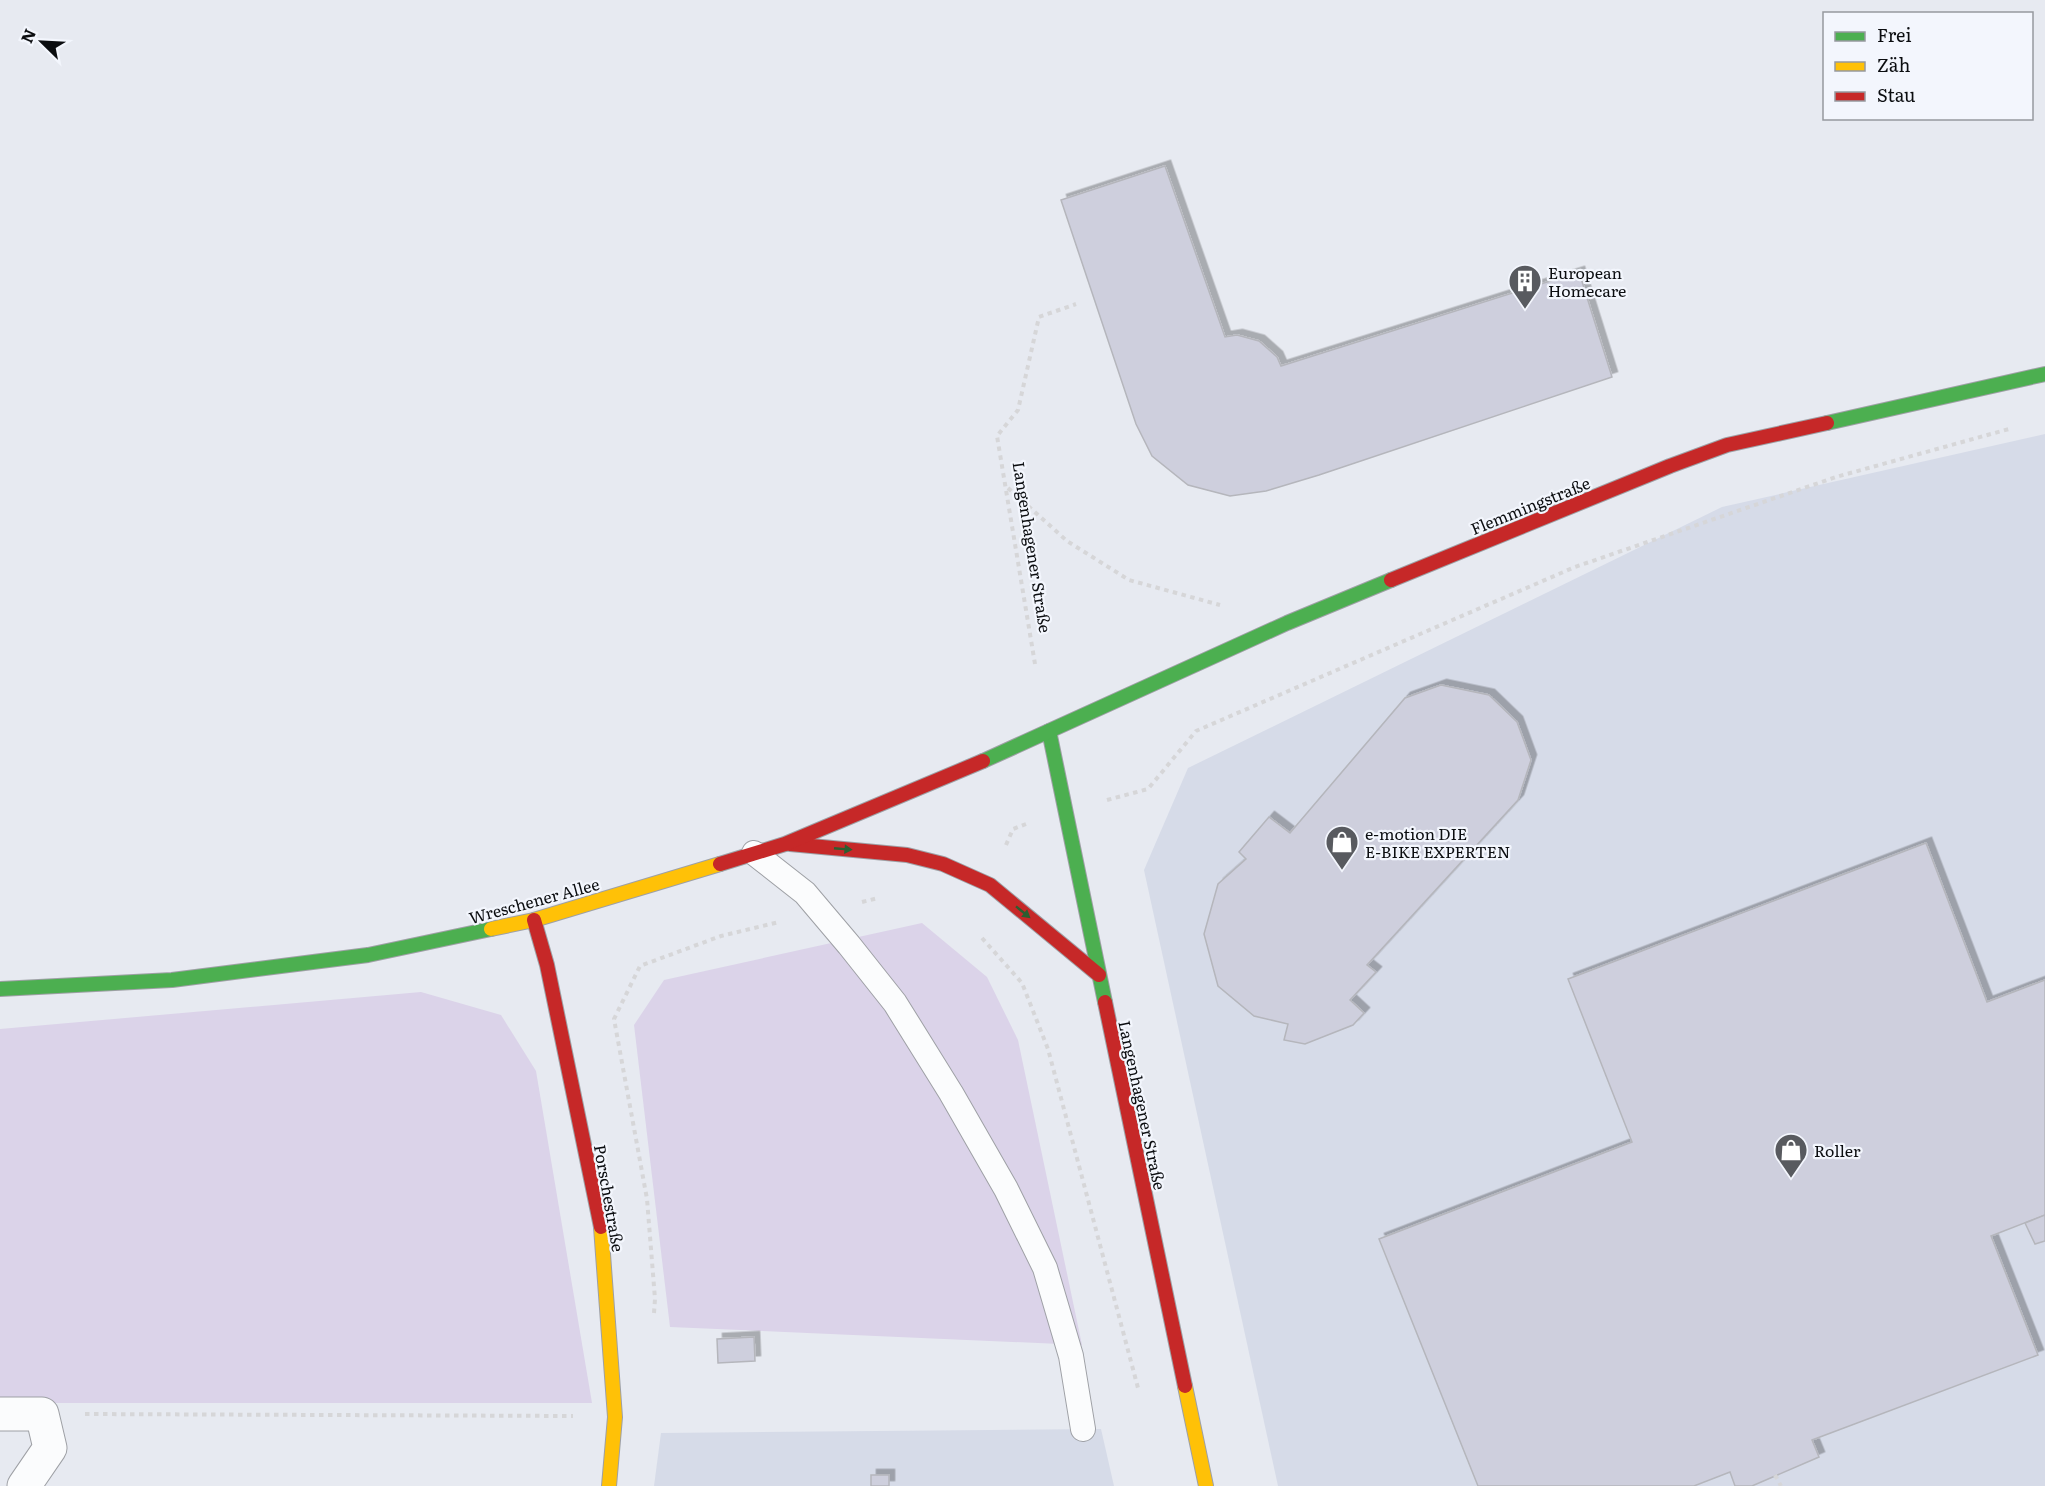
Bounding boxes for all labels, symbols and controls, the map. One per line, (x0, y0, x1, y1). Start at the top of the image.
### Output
north arrow (12, 12, 72, 72)
legend (1823, 12, 2033, 120)
text: Frei (1877, 21, 1911, 48)
text: N (14, 24, 41, 47)
text: Zäh (1877, 51, 1911, 78)
text: Stau (1877, 81, 1915, 108)
place label: European Homecare (1548, 260, 1626, 302)
building icon: European Homecare (1507, 263, 1543, 310)
street label: Langenhagener Straße (1008, 460, 1058, 634)
street label: Flemmingstraße (1467, 470, 1593, 540)
place label: e-motion DIE E-BIKE EXPERTEN (1365, 821, 1510, 863)
shop icon: e-motion DIE E-BIKE EXPERTEN (1324, 824, 1360, 871)
one-way arrow (834, 844, 853, 854)
street label: Wreschener Allee (466, 871, 602, 929)
one-way arrow (1015, 905, 1030, 918)
street label: Langenhagener Straße (1113, 1018, 1173, 1192)
shop icon: Roller (1773, 1132, 1809, 1179)
place label: Roller (1814, 1138, 1861, 1162)
street label: Porschestraße (589, 1142, 631, 1254)

